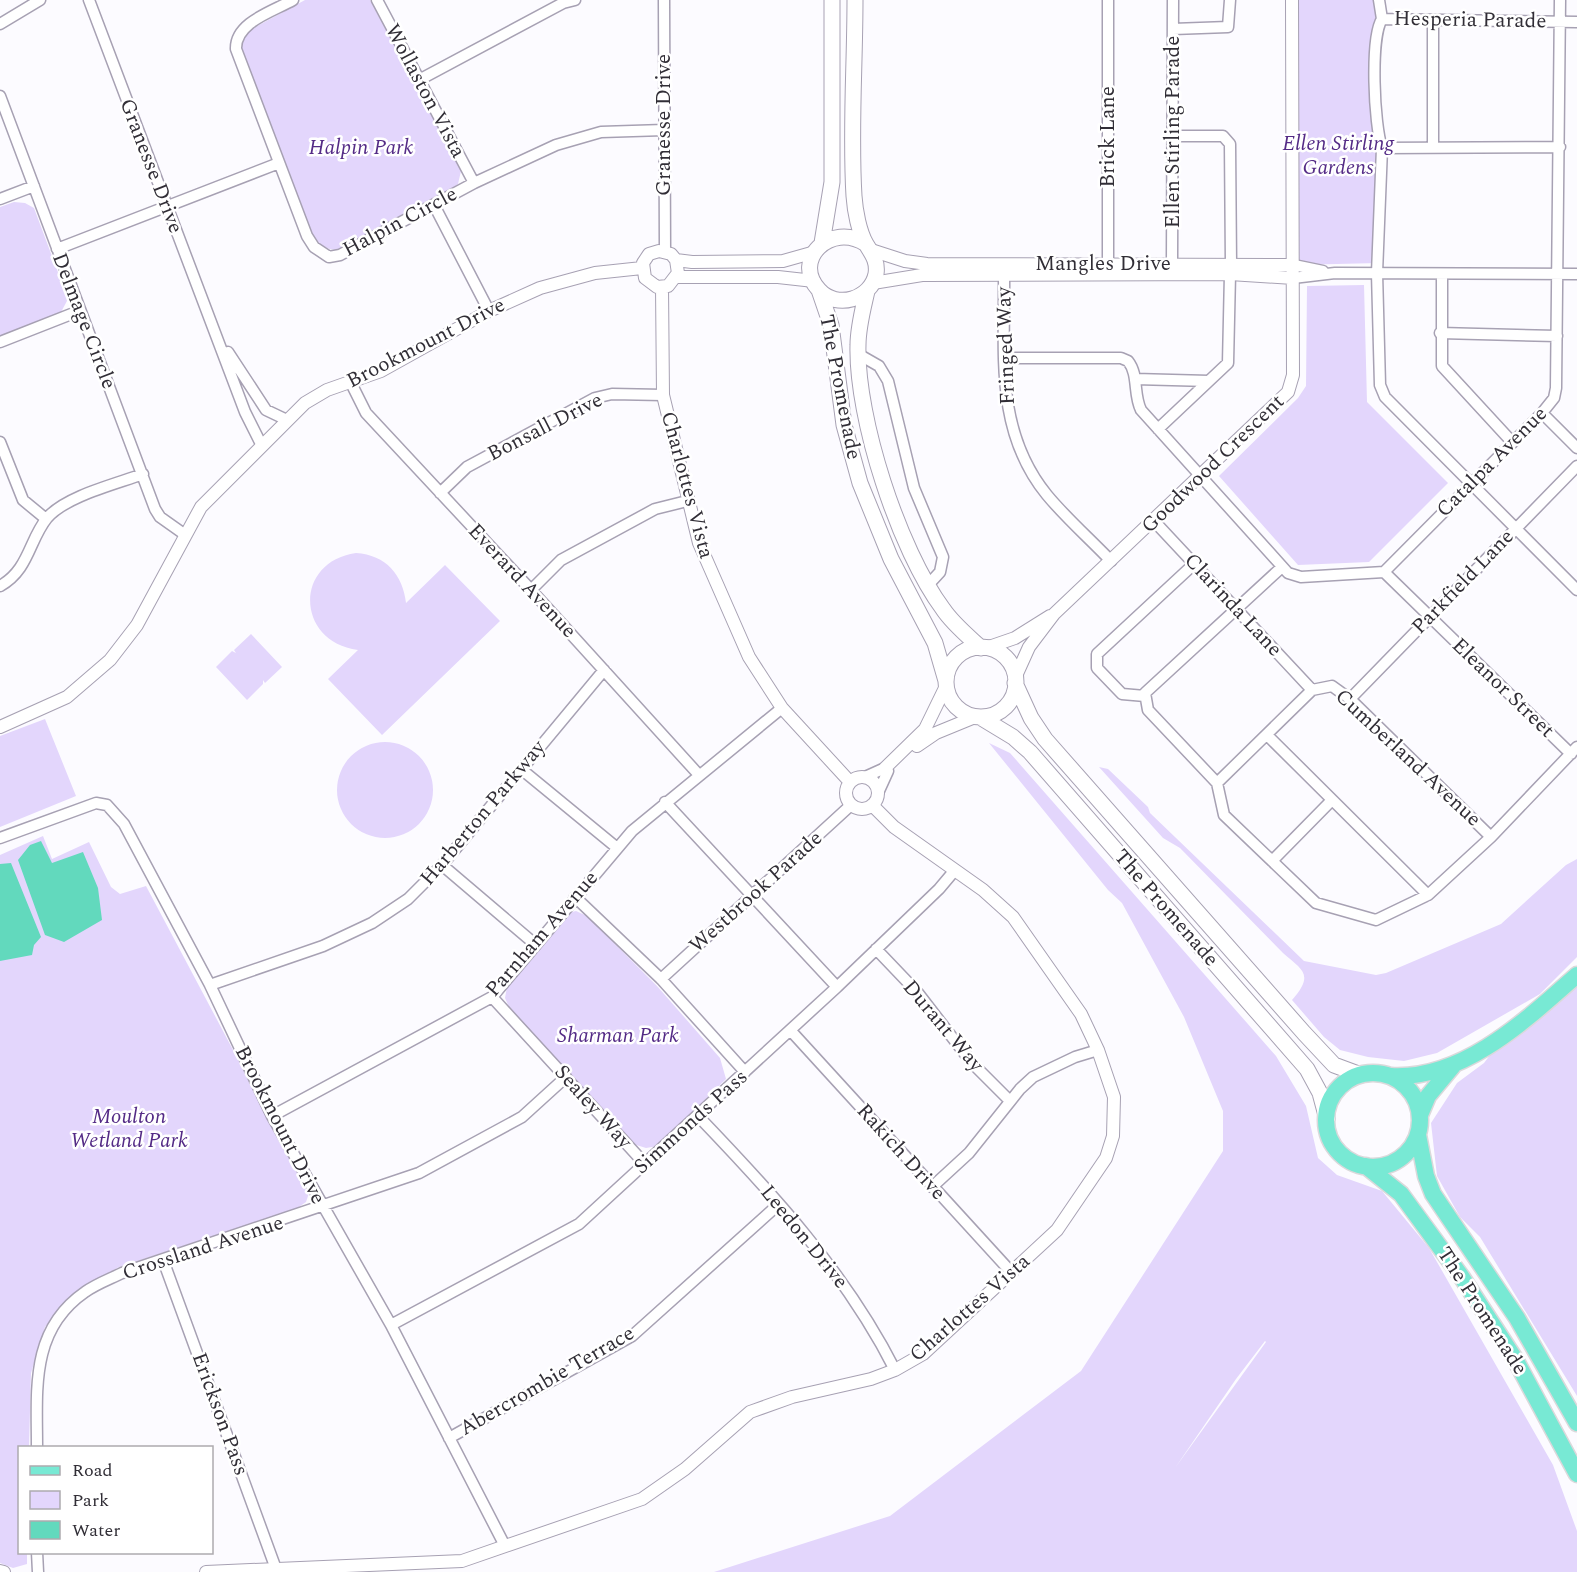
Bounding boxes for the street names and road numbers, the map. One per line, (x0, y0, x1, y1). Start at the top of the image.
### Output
street label: Hesperia Parade (1393, 3, 1547, 37)
street label: Wollaston Vista (376, 18, 474, 164)
street label: Ellen Stirling Parade (1157, 36, 1189, 228)
street label: Granesse Drive (648, 54, 680, 196)
street label: Brick Lane (1092, 86, 1124, 188)
street label: Granesse Drive (111, 94, 191, 238)
street label: Halpin Circle (337, 178, 463, 266)
street label: Delmage Circle (43, 248, 125, 394)
street label: Mangles Drive (1035, 248, 1171, 280)
street label: Fringed Way (988, 285, 1024, 406)
street label: Brookmount Drive (341, 289, 511, 397)
street label: The Promenade (810, 312, 870, 462)
street label: Bonsall Drive (482, 384, 608, 470)
street label: Goodwood Crescent (1134, 387, 1292, 541)
street label: Catalpa Avenue (1429, 399, 1555, 525)
street label: Charlottes Vista (652, 408, 722, 563)
street label: Everard Avenue (460, 516, 584, 646)
street label: Parkfield Lane (1404, 522, 1522, 642)
street label: Clarinda Lane (1176, 546, 1290, 664)
street label: Eleanor Street (1444, 630, 1562, 746)
street label: Cumberland Avenue (1328, 681, 1488, 835)
street label: Harberton Parkway (412, 732, 554, 893)
street label: Westbrook Parade (682, 823, 830, 961)
street label: The Promenade (1106, 842, 1226, 974)
street label: Parnham Avenue (478, 864, 606, 1004)
street label: Durant Way (895, 973, 992, 1080)
street label: Brookmount Drive (226, 1040, 334, 1210)
street label: Sealey Way (546, 1058, 640, 1157)
street label: Simmonds Pass (627, 1062, 755, 1182)
street label: Rakich Drive (849, 1096, 953, 1208)
street label: Leedon Drive (752, 1178, 856, 1296)
street label: Crossland Avenue (118, 1207, 288, 1289)
street label: The Promenade (1429, 1241, 1535, 1381)
street label: Charlottes Vista (902, 1246, 1038, 1370)
street label: Abercrombie Terrace (453, 1318, 641, 1444)
street label: Erickson Pass (183, 1348, 257, 1480)

